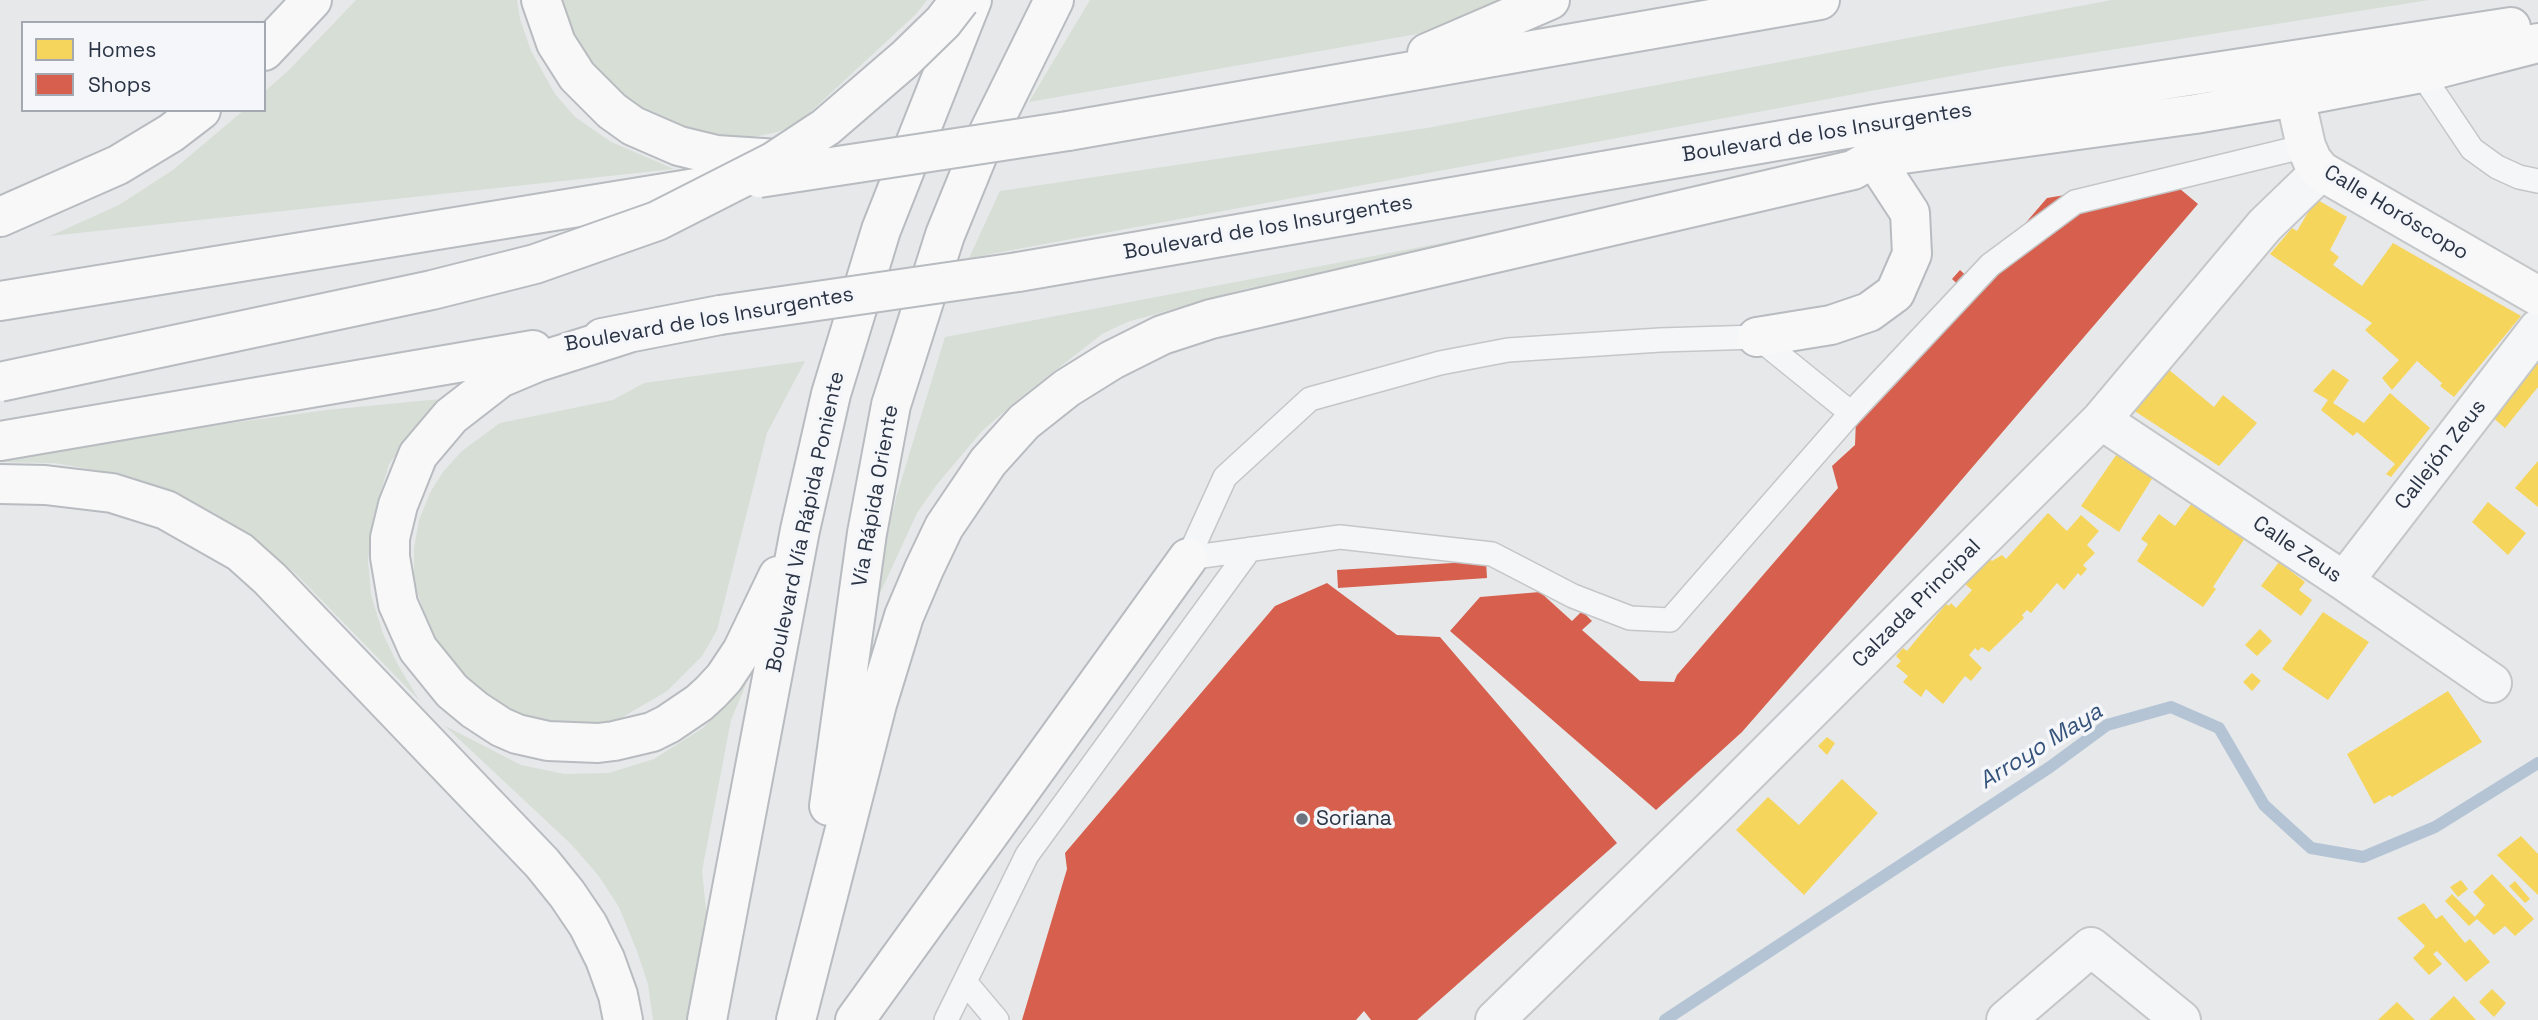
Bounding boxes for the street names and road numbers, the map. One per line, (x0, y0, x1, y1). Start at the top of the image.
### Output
street label: Boulevard de los Insurgentes (1680, 98, 1974, 168)
street label: Calle Horóscopo (2319, 160, 2473, 266)
street label: Boulevard de los Insurgentes (1122, 190, 1414, 266)
street label: Boulevard de los Insurgentes (563, 282, 855, 358)
street label: Boulevard Vía Rápida Poniente (762, 369, 850, 675)
street label: Callejón Zeus (2390, 395, 2492, 515)
street label: Vía Rápida Oriente (848, 403, 904, 589)
street label: Calle Zeus (2248, 511, 2346, 589)
street label: Calzada Principal (1848, 535, 1986, 673)

